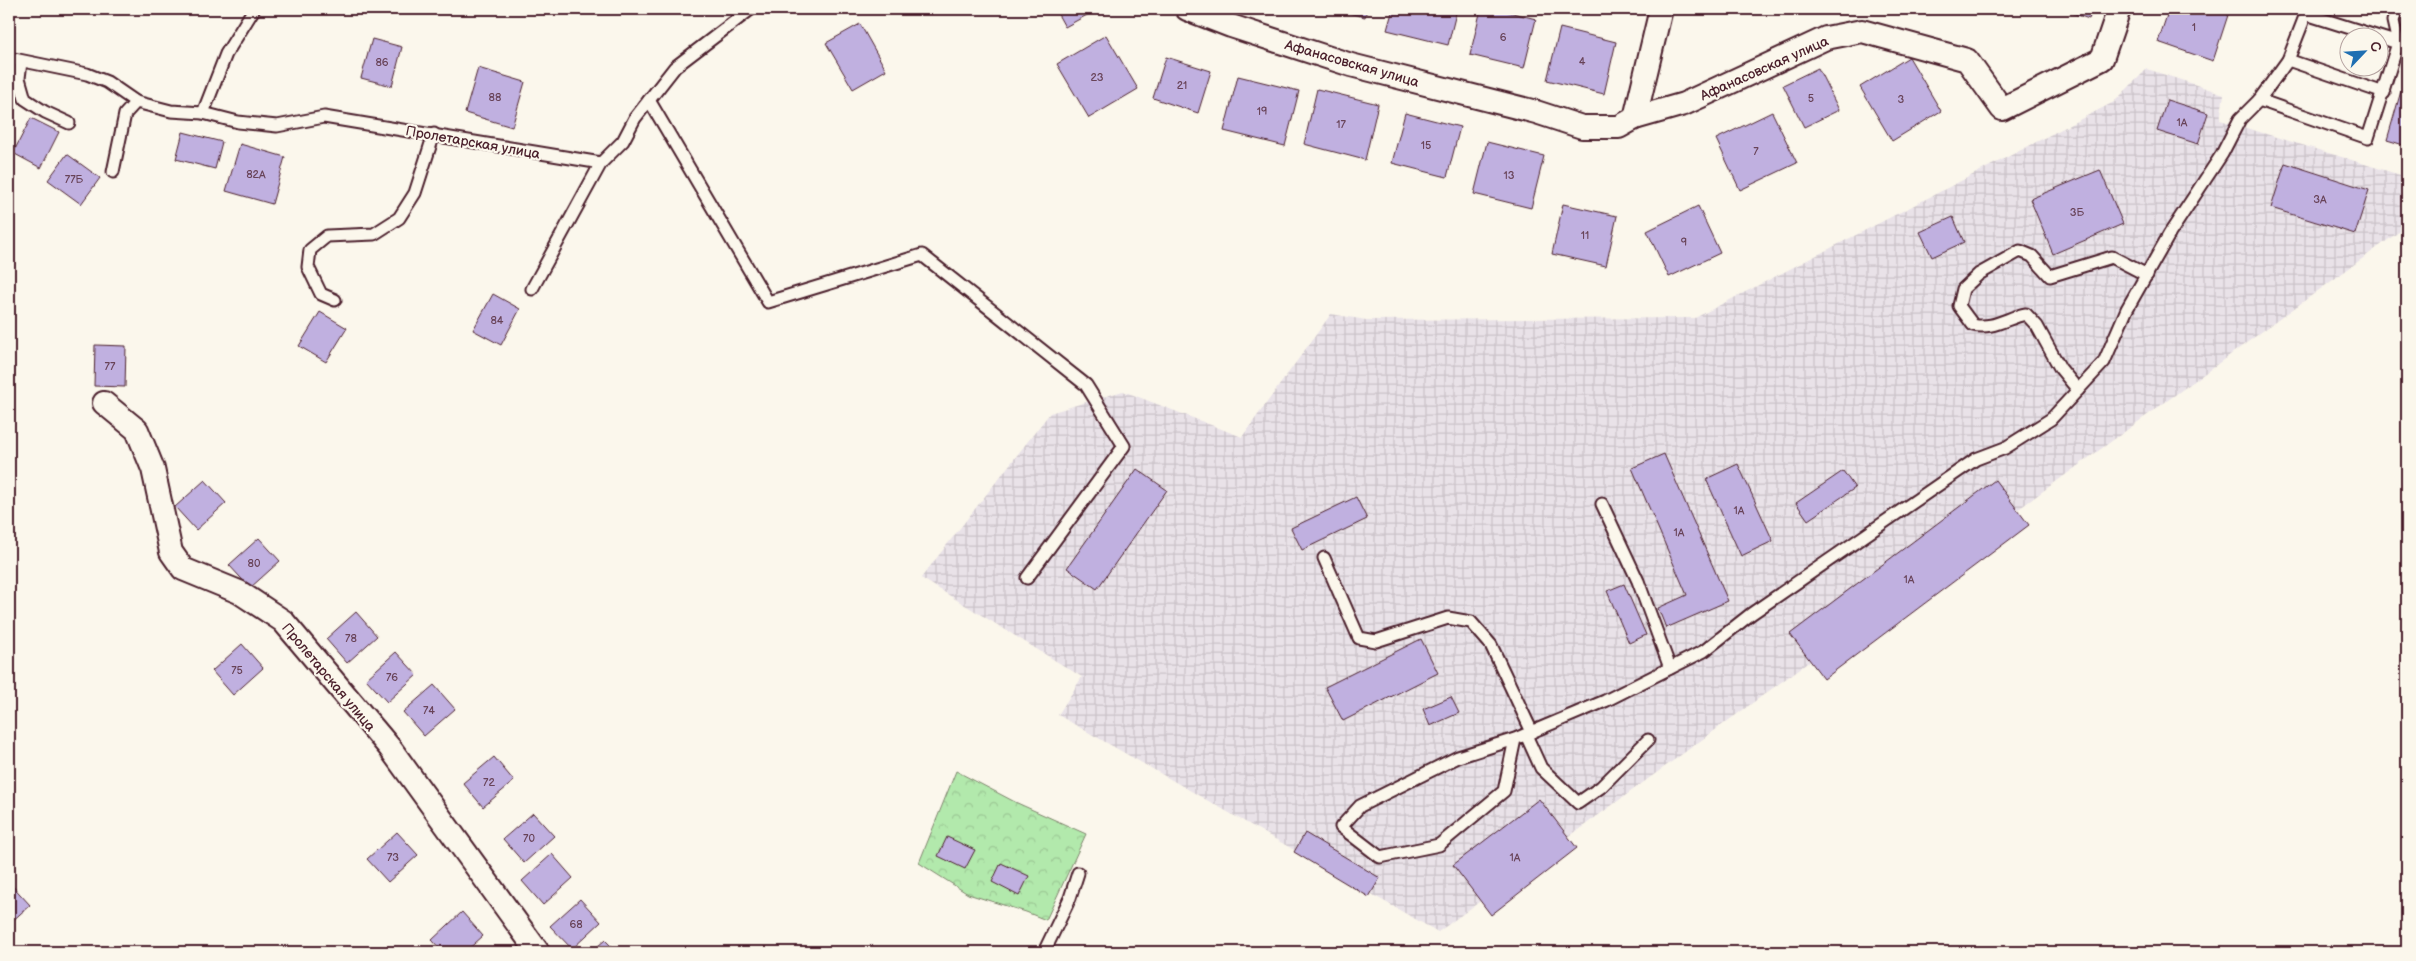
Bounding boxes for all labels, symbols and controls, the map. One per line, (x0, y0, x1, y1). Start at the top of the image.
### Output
house number: 1 (2192, 21, 2196, 34)
north arrow (2338, 28, 2388, 78)
house number: 6 (1500, 31, 1507, 44)
street label: Афанасовская улица (1696, 32, 1832, 105)
street label: Афанасовская улица (1282, 36, 1422, 91)
text: С (2366, 39, 2385, 55)
house number: 4 (1579, 55, 1586, 68)
house number: 86 (375, 56, 389, 69)
house number: 23 (1090, 71, 1104, 84)
house number: 21 (1177, 79, 1187, 92)
house number: 88 (489, 91, 501, 104)
house number: 5 (1808, 92, 1814, 105)
house number: 3 (1898, 93, 1905, 106)
house number: 19 (1257, 105, 1267, 118)
house number: 1А (2177, 116, 2188, 129)
house number: 17 (1336, 118, 1346, 131)
street label: Пролетарская улица (404, 122, 542, 163)
house number: 15 (1421, 139, 1431, 152)
house number: 7 (1753, 145, 1759, 158)
house number: 82А (246, 168, 266, 181)
house number: 13 (1503, 169, 1515, 182)
house number: 77Б (65, 173, 84, 186)
house number: 3А (2313, 193, 2327, 206)
house number: 3Б (2070, 206, 2085, 219)
house number: 11 (1581, 229, 1589, 242)
house number: 9 (1681, 236, 1687, 249)
house number: 84 (490, 314, 504, 327)
house number: 77 (105, 360, 116, 373)
house number: 1А (1734, 504, 1745, 517)
house number: 1А (1674, 526, 1685, 539)
house number: 80 (248, 557, 261, 570)
house number: 1А (1904, 573, 1915, 586)
street label: Пролетарская улица (278, 620, 379, 736)
house number: 78 (345, 632, 357, 645)
house number: 75 (231, 664, 243, 677)
house number: 76 (386, 671, 398, 684)
house number: 74 (423, 704, 435, 717)
house number: 72 (483, 776, 495, 789)
house number: 70 (523, 832, 535, 845)
house number: 73 (387, 851, 399, 864)
house number: 1А (1510, 851, 1521, 864)
house number: 68 (569, 918, 583, 931)

